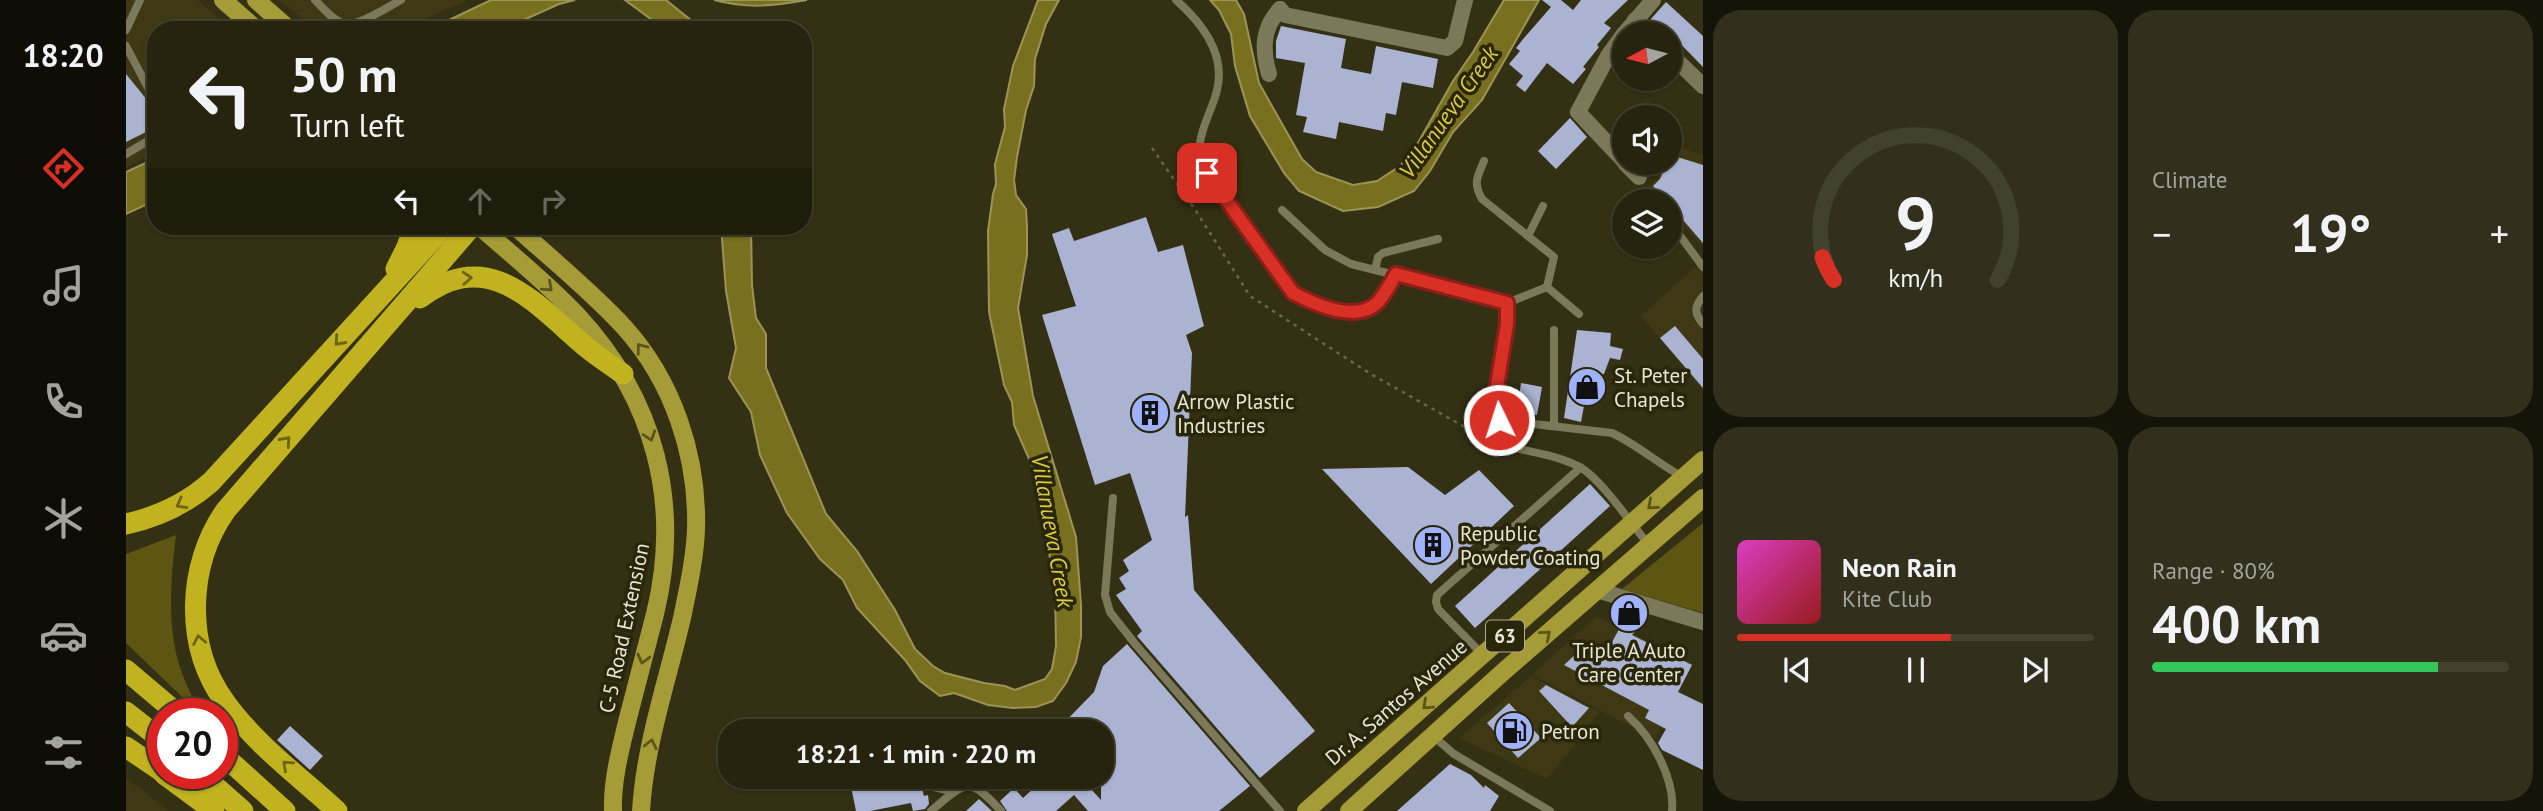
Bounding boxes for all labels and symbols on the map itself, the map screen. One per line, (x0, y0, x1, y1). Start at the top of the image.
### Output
north arrow (1612, 21, 1682, 91)
water label: Villanueva Creek (1392, 39, 1505, 184)
pin (1177, 143, 1237, 203)
one-way arrow (462, 270, 473, 285)
one-way arrow (540, 279, 553, 292)
one-way arrow (335, 333, 347, 346)
one-way arrow (637, 343, 649, 356)
place label: St. Peter Chapels (1614, 362, 1687, 413)
shop icon: St. Peter Chapels (1566, 366, 1608, 408)
position arrow (1462, 383, 1536, 457)
place label: Arrow Plastic Industries (1177, 388, 1294, 439)
building icon: Arrow Plastic Industries (1129, 392, 1171, 434)
one-way arrow (642, 430, 656, 442)
one-way arrow (278, 437, 290, 450)
water label: Villanueva Creek (1025, 452, 1081, 611)
one-way arrow (175, 495, 188, 509)
one-way arrow (1647, 497, 1660, 509)
place label: Republic Powder Coating (1460, 520, 1601, 571)
building icon: Republic Powder Coating (1412, 524, 1454, 566)
street label: C-5 Road Extension (593, 540, 655, 716)
shop icon: Triple A Auto Care Center (1608, 592, 1650, 634)
road number: 63 (1486, 621, 1524, 652)
one-way arrow (1538, 631, 1551, 643)
street label: Dr. A. Santos Avenue (1319, 633, 1473, 771)
one-way arrow (193, 634, 208, 646)
place label: Triple A Auto Care Center (1572, 637, 1686, 688)
one-way arrow (637, 653, 651, 665)
one-way arrow (1422, 697, 1435, 709)
speed limit sign: 20 (147, 698, 238, 789)
fuel station icon: Petron (1493, 710, 1535, 752)
place label: Petron (1541, 718, 1600, 745)
one-way arrow (643, 738, 657, 750)
one-way arrow (282, 761, 295, 773)

